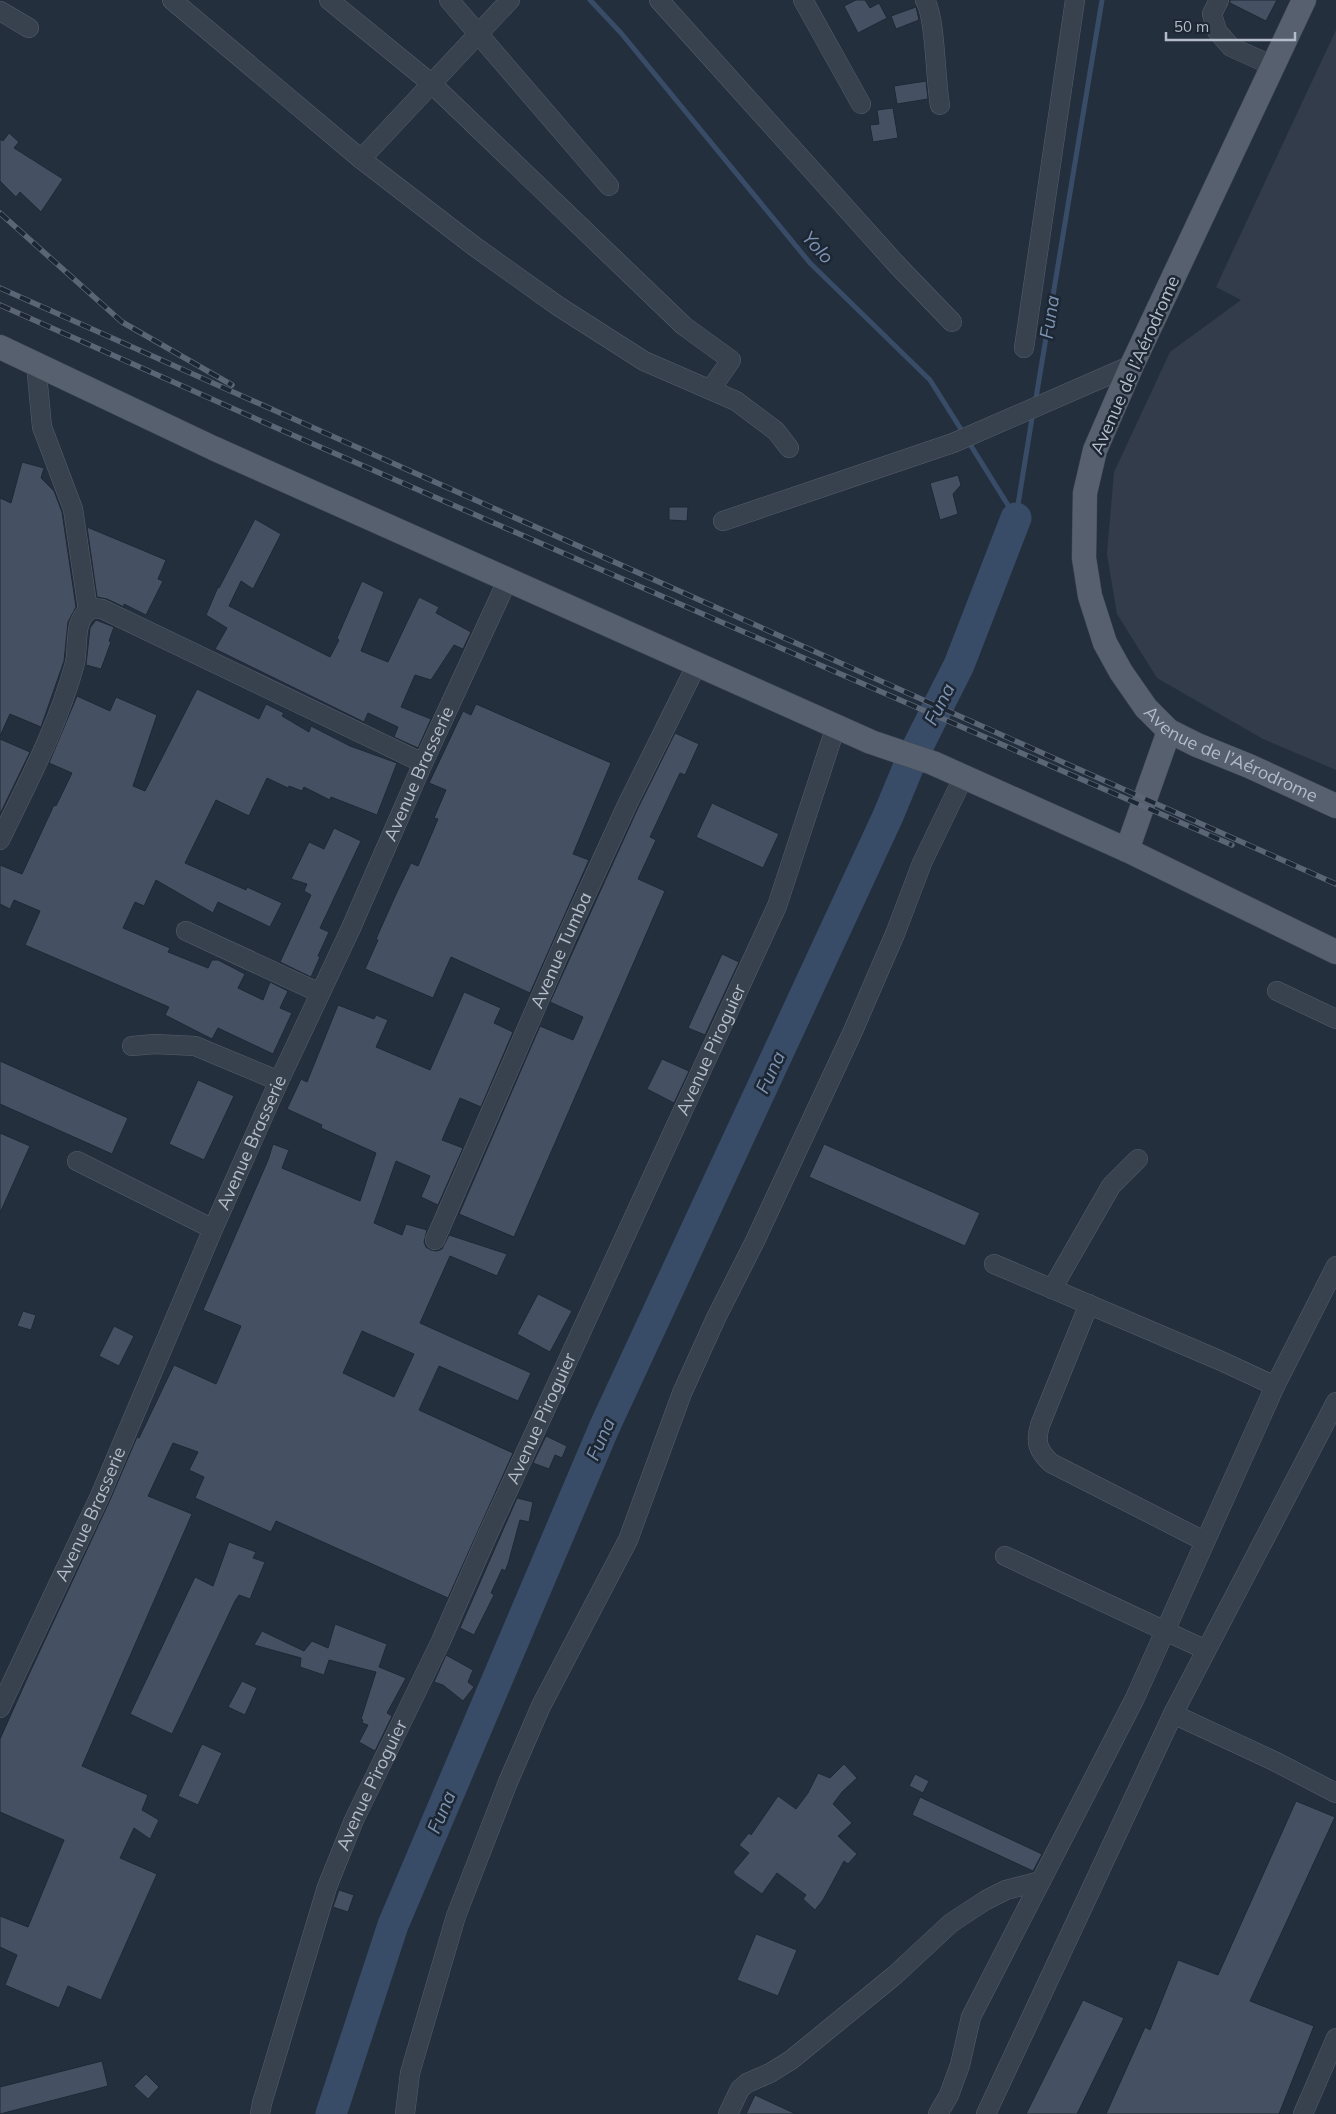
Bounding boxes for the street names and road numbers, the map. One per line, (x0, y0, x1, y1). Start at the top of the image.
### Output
street label: Avenue de l’Aérodrome (1085, 272, 1184, 458)
street label: Avenue de l’Aérodrome (1139, 701, 1322, 807)
street label: Avenue Brasserie (378, 702, 459, 845)
street label: Avenue Tumba (525, 888, 597, 1012)
street label: Avenue Piroguier (670, 980, 751, 1119)
street label: Avenue Brasserie (211, 1071, 291, 1213)
street label: Avenue Piroguier (501, 1349, 581, 1488)
street label: Avenue Brasserie (49, 1443, 130, 1585)
street label: Avenue Piroguier (331, 1715, 412, 1854)

